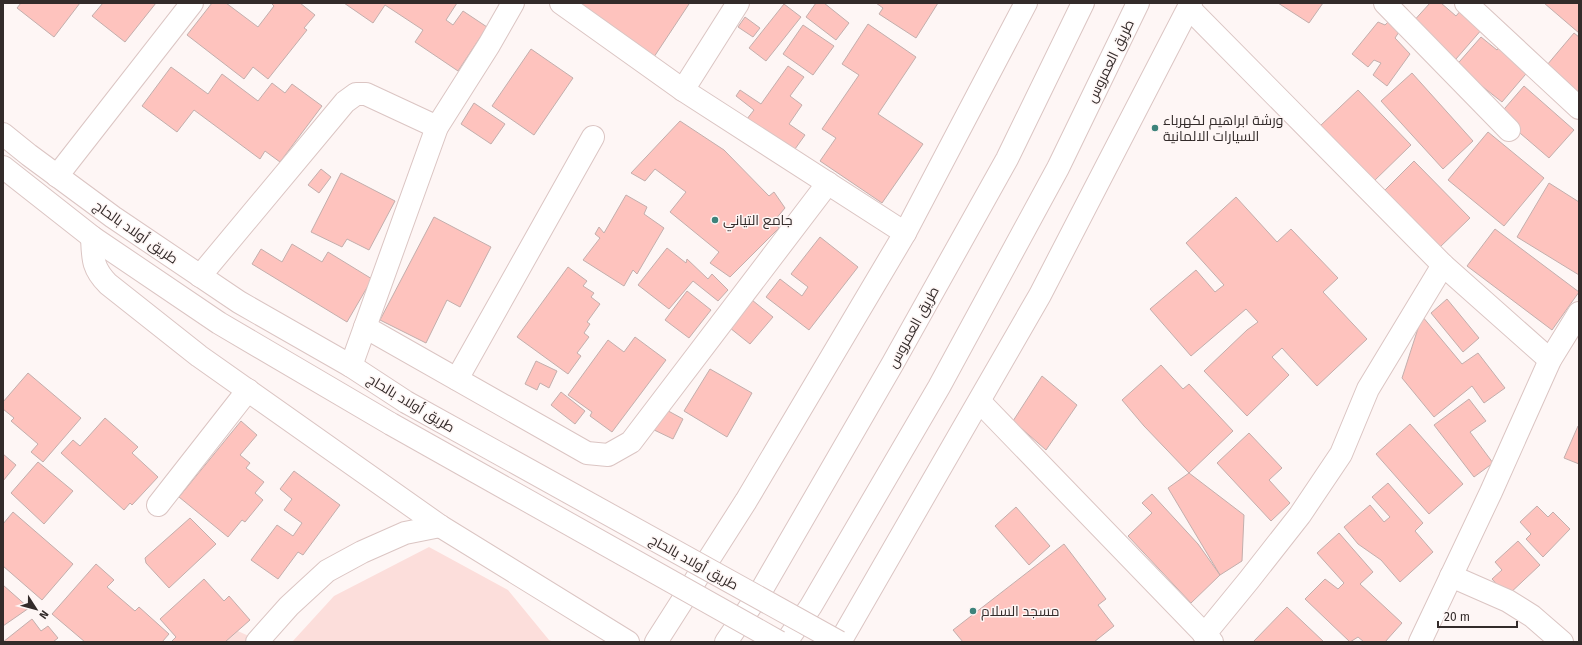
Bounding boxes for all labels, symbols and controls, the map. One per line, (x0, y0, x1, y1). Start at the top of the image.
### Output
street label: طريق العمروس (1083, 17, 1138, 106)
place label: ورشة ابراهيم لكهرباء السيارات الالمانية (1163, 112, 1283, 145)
marker: ورشة ابراهيم لكهرباء السيارات الالمانية (1150, 123, 1160, 133)
street label: طريق أولاد بالحاج (90, 196, 182, 268)
place label: جامع التياني (723, 212, 793, 232)
marker: جامع التياني (710, 215, 720, 225)
street label: طريق العمروس (884, 284, 943, 371)
street label: طريق أولاد بالحاج (364, 370, 458, 436)
street label: طريق أولاد بالحاج (646, 530, 742, 594)
north arrow (16, 589, 56, 629)
place label: مسجد السلام (981, 603, 1059, 621)
scale bar (1438, 603, 1517, 629)
marker: مسجد السلام (968, 606, 978, 616)
text: N (36, 608, 51, 621)
text: 20 m (1444, 610, 1470, 624)

